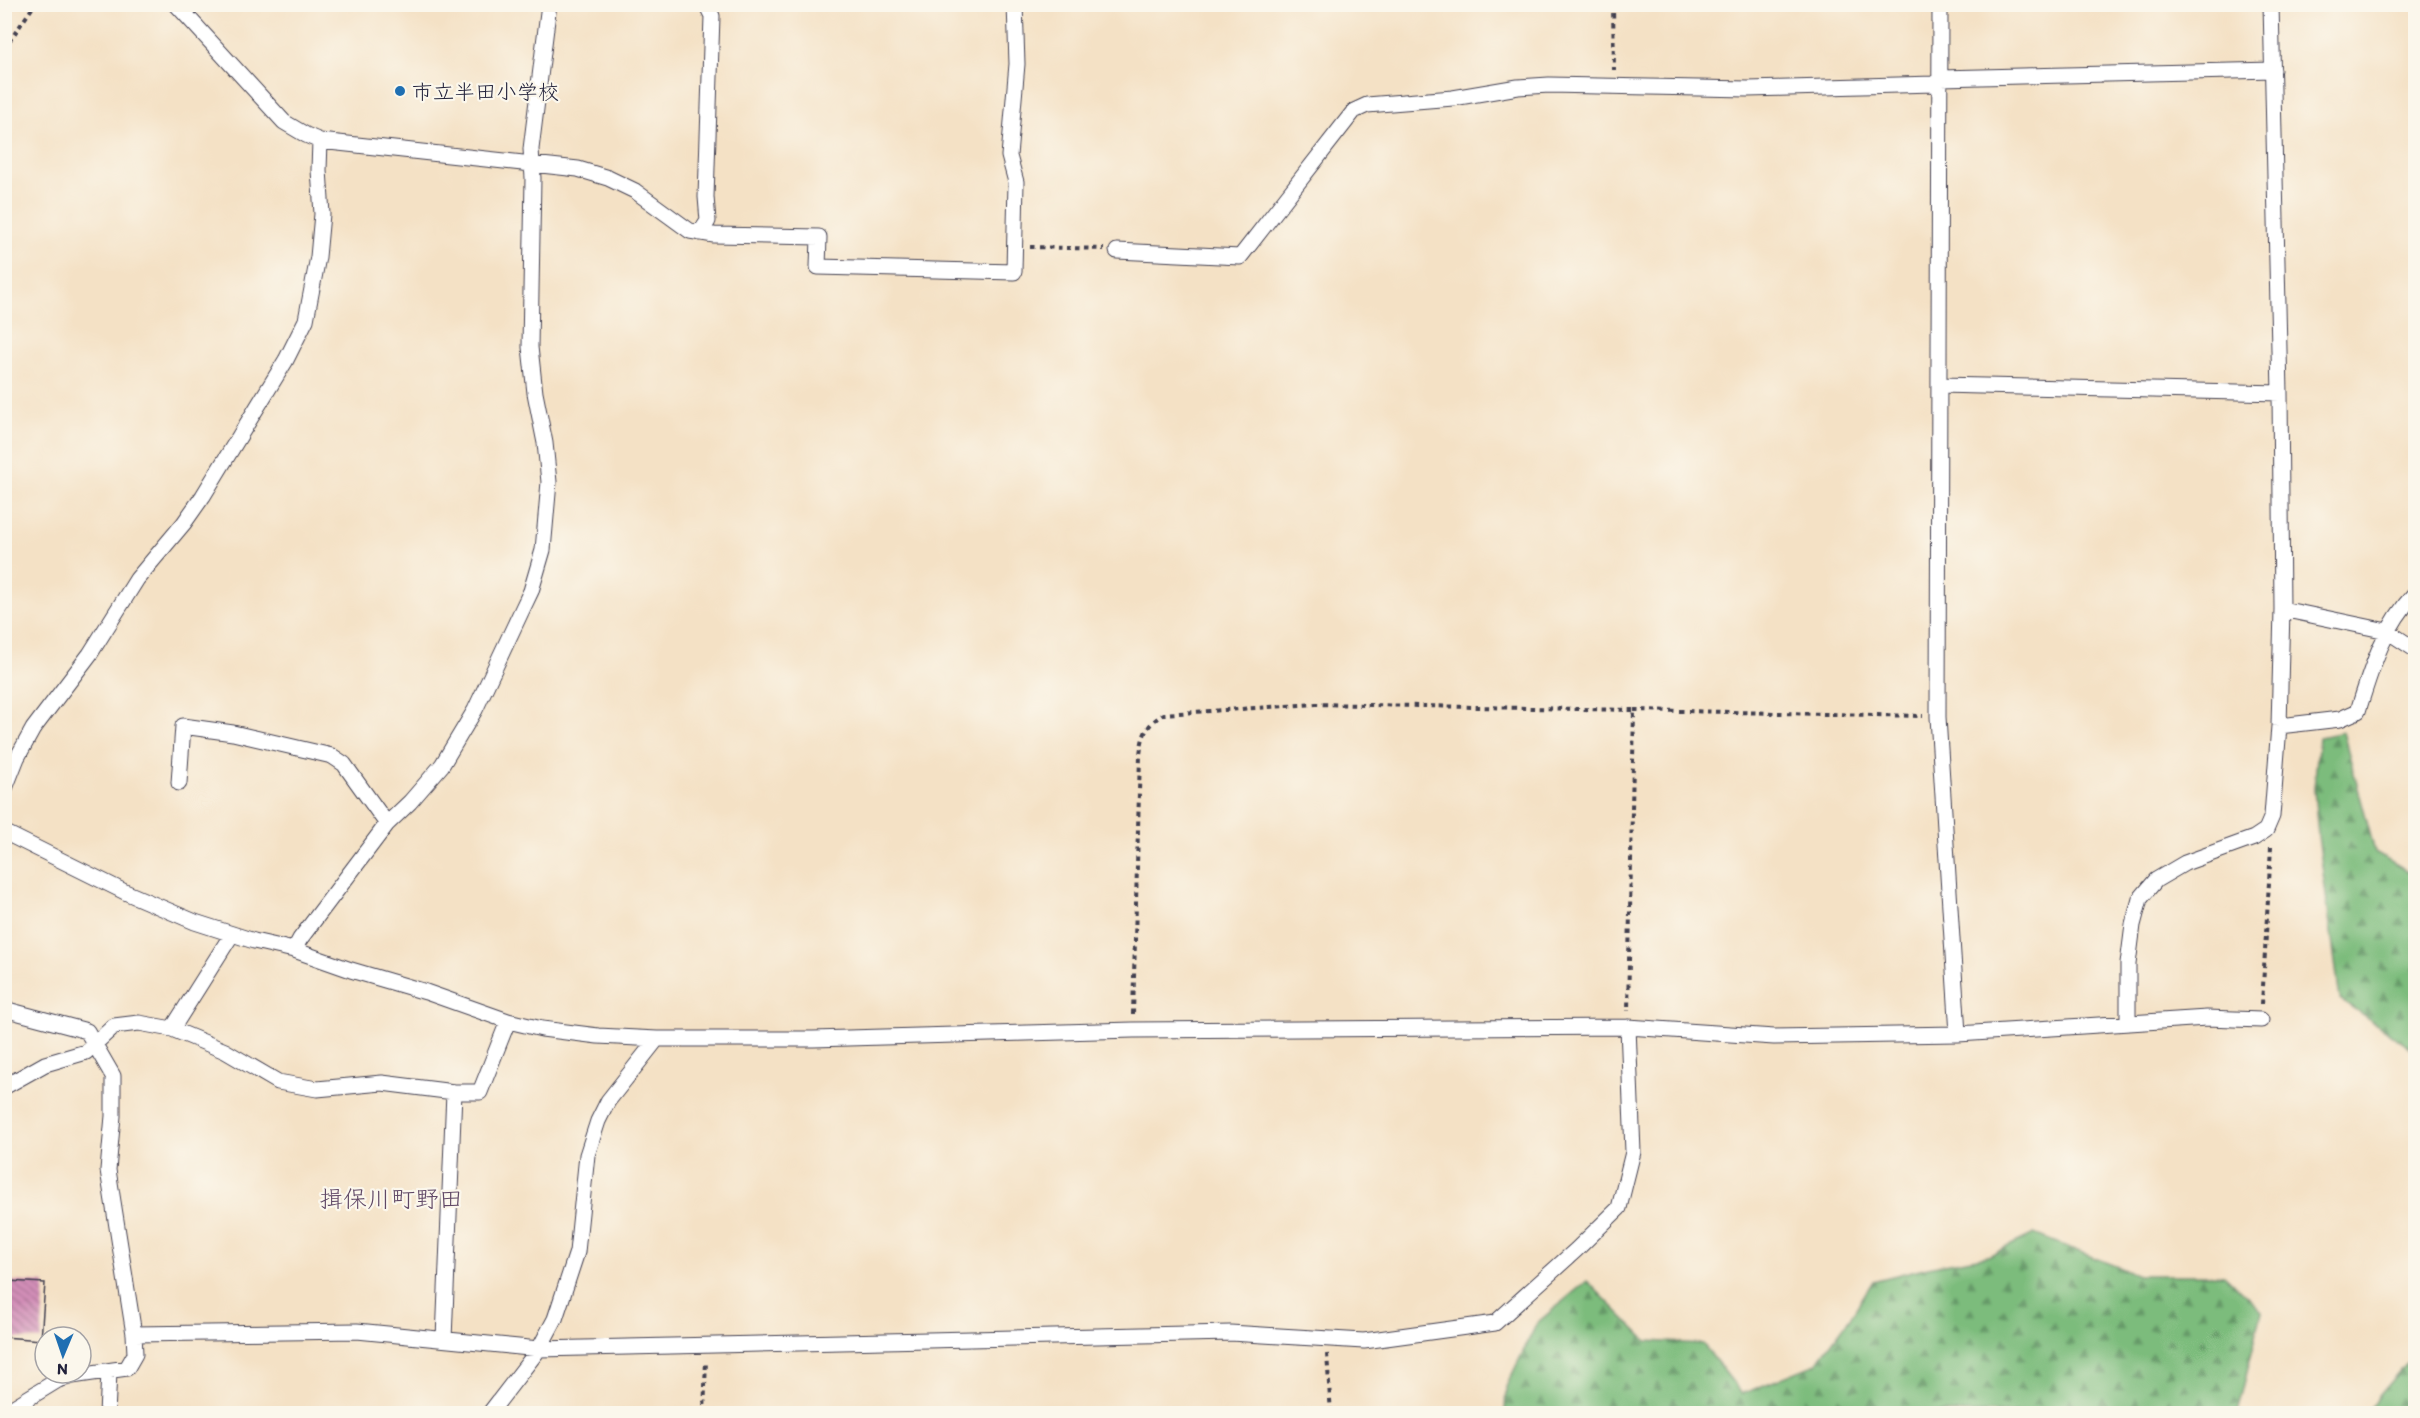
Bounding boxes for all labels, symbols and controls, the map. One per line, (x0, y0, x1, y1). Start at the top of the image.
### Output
place label: 市立半田小学校 (412, 79, 559, 104)
marker: 市立半田小学校 (393, 84, 407, 98)
district label: 揖保川町野田 (319, 1184, 463, 1213)
north arrow (33, 1325, 93, 1385)
text: N (57, 1360, 68, 1379)

